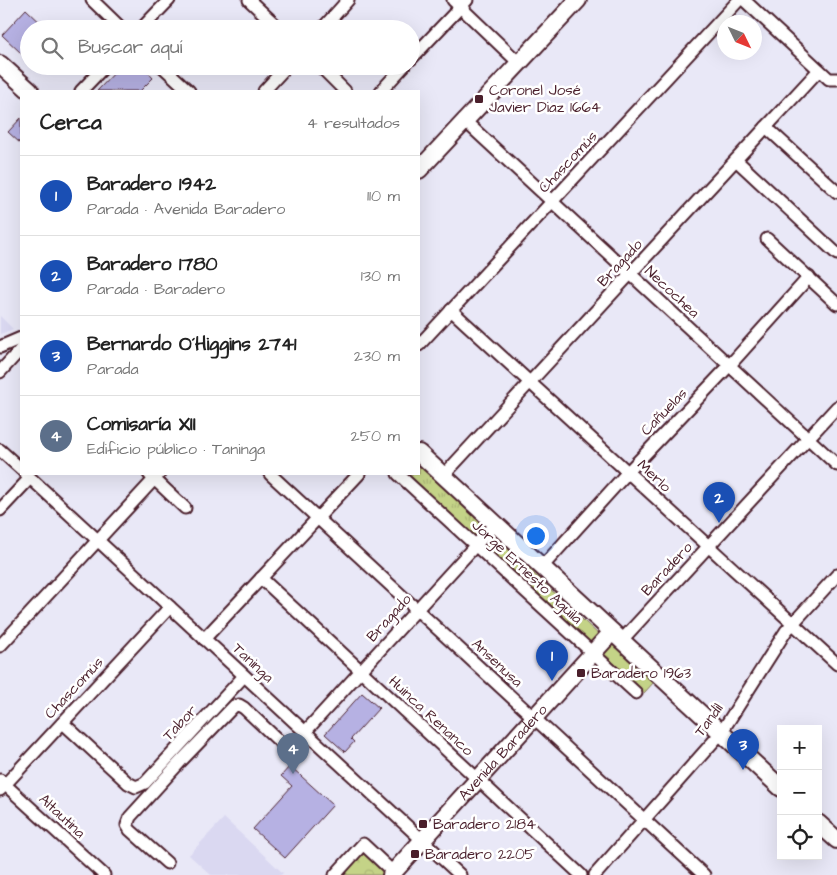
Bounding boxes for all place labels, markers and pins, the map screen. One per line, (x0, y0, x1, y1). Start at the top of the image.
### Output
place label: Coronel José Javier Diaz 1664 (489, 80, 601, 118)
marker: Coronel José Javier Diaz 1664 (473, 93, 485, 105)
pin: 2 (703, 482, 735, 523)
pin: 1 (536, 640, 568, 681)
place label: Baradero 1963 (591, 663, 692, 684)
marker: Baradero 1963 (575, 667, 587, 679)
pin: 3 (727, 729, 759, 770)
pin: 4 (277, 733, 309, 774)
place label: Baradero 2184 (433, 814, 536, 835)
marker: Baradero 2184 (417, 818, 429, 830)
place label: Baradero 2205 (425, 844, 535, 865)
marker: Baradero 2205 (409, 848, 421, 860)

